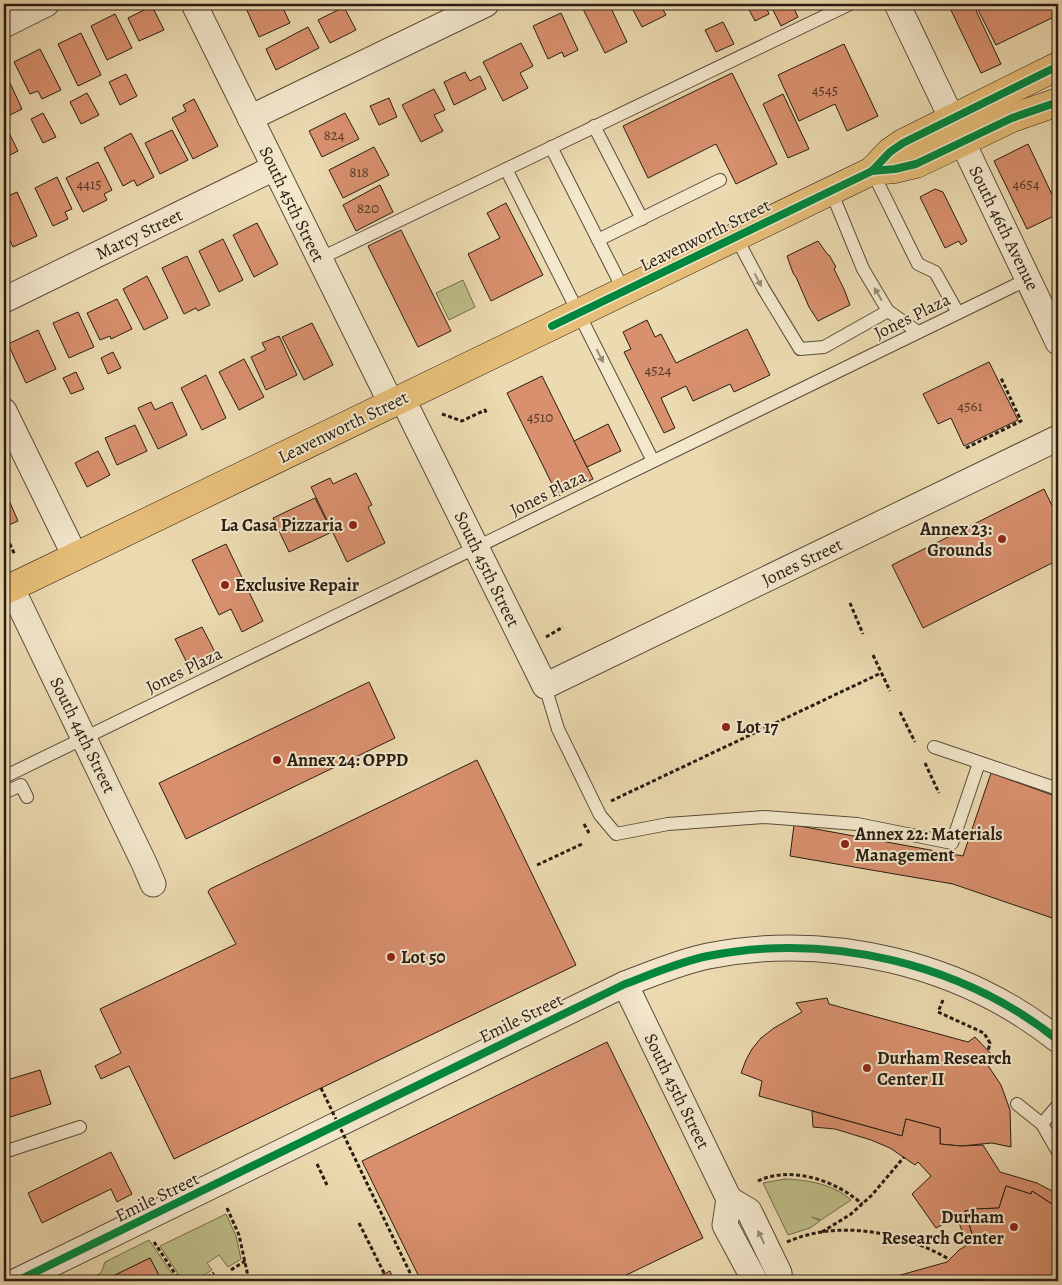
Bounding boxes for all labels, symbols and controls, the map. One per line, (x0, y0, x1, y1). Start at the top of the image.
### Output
house number: 4545 (812, 80, 838, 100)
house number: 824 (323, 125, 345, 145)
street label: South 45th Street (254, 142, 330, 266)
house number: 818 (349, 162, 369, 182)
street label: South 46th Avenue (963, 162, 1045, 294)
house number: 4415 (76, 174, 102, 194)
house number: 4654 (1013, 174, 1040, 194)
street label: Leavenworth Street (636, 193, 774, 277)
house number: 820 (357, 198, 379, 218)
street label: Marcy Street (92, 203, 186, 265)
one-way arrow (754, 273, 762, 287)
street label: Jones Plaza (870, 287, 955, 345)
one-way arrow (873, 288, 882, 301)
one-way arrow (596, 349, 604, 364)
house number: 4524 (644, 360, 672, 380)
street label: Leavenworth Street (274, 385, 412, 469)
house number: 4561 (957, 396, 983, 416)
house number: 4510 (527, 407, 553, 427)
street label: Jones Plaza (506, 464, 591, 522)
street label: South 45th Street (449, 507, 525, 631)
place label: La Casa Pizzaria (221, 513, 343, 537)
place label: Annex 23: Grounds (919, 517, 992, 562)
marker: La Casa Pizzaria (347, 519, 359, 531)
street label: Jones Street (758, 532, 846, 592)
marker: Annex 23: Grounds (996, 533, 1008, 545)
place label: Exclusive Repair (235, 573, 360, 597)
marker: Exclusive Repair (219, 579, 231, 591)
street label: Jones Plaza (142, 641, 227, 699)
street label: South 44th Street (44, 673, 122, 797)
place label: Lot 17 (736, 715, 778, 739)
marker: Lot 17 (720, 721, 732, 733)
place label: Annex 24: OPPD (286, 748, 408, 772)
marker: Annex 24: OPPD (271, 754, 283, 766)
place label: Annex 22: Materials Management (854, 822, 1002, 867)
marker: Annex 22: Materials Management (839, 838, 851, 850)
place label: Lot 50 (401, 945, 446, 969)
marker: Lot 50 (385, 951, 397, 963)
street label: Emile Street (475, 987, 567, 1049)
street label: South 45th Street (639, 1029, 715, 1153)
place label: Durham Research Center II (877, 1046, 1012, 1091)
marker: Durham Research Center II (861, 1062, 873, 1074)
street label: Emile Street (111, 1166, 203, 1228)
place label: Durham Research Center (882, 1205, 1005, 1250)
marker: Durham Research Center (1008, 1221, 1020, 1233)
one-way arrow (757, 1230, 765, 1244)

